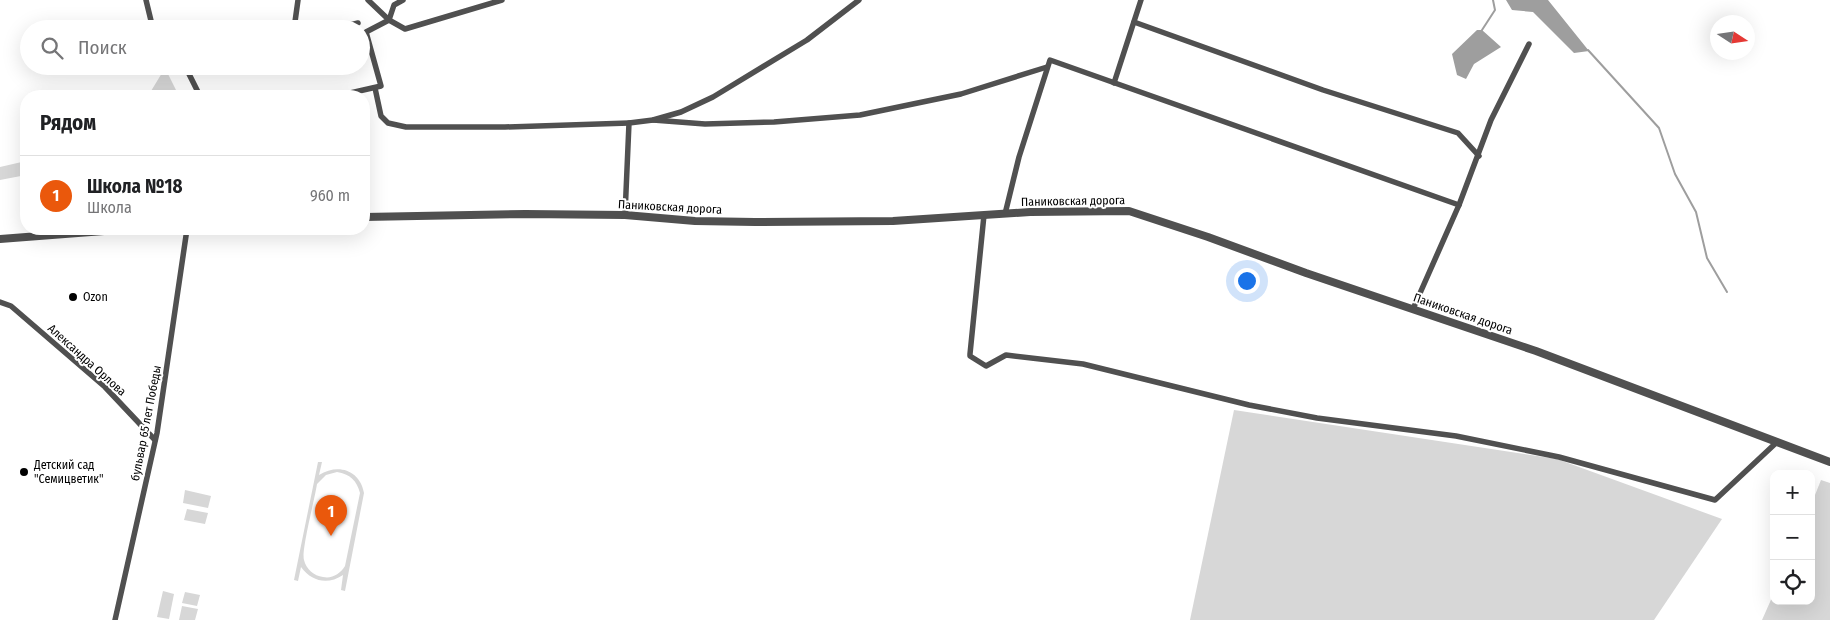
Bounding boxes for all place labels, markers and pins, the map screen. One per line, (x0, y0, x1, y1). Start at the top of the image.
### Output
place label: Ozon (83, 290, 108, 304)
marker: Ozon (67, 291, 79, 303)
place label: Детский сад "Семицветик" (33, 458, 104, 486)
marker: Детский сад "Семицветик" (18, 466, 30, 478)
pin: 1 (315, 495, 347, 536)

